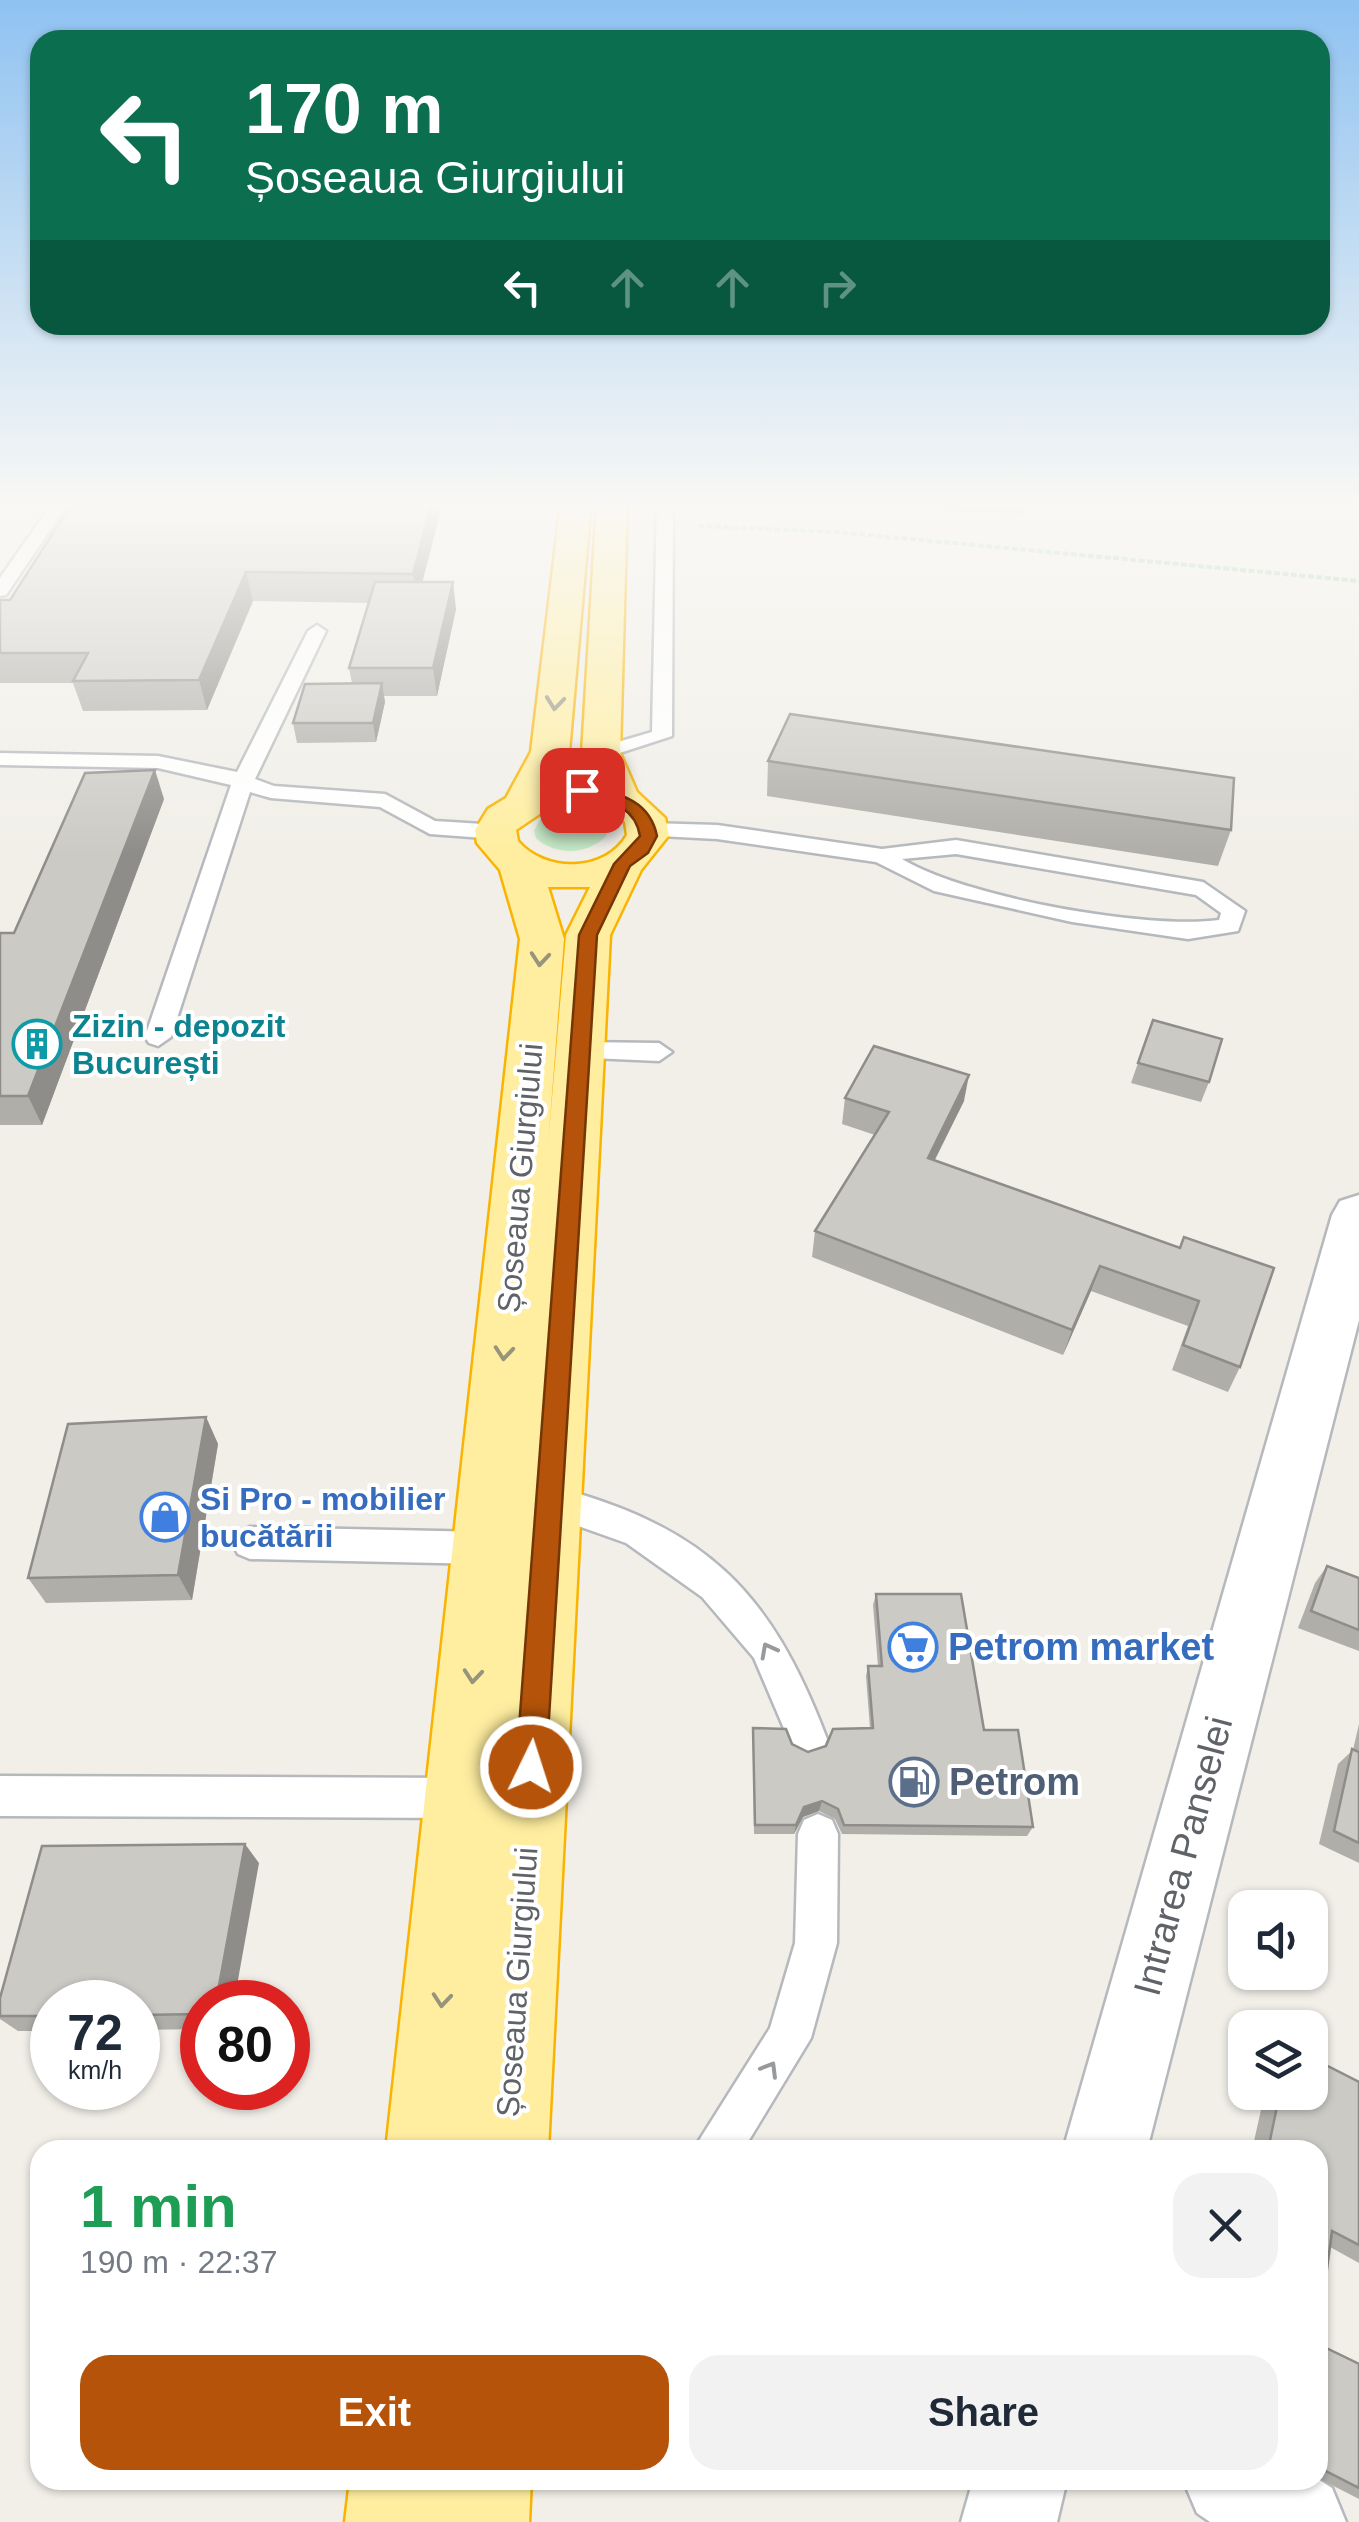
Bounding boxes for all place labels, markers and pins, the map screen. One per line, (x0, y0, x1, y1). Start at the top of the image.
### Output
pin (540, 748, 625, 833)
place label: Zizin - depozit București (72, 1008, 286, 1081)
building icon: Zizin - depozit București (11, 1018, 63, 1070)
place label: Si Pro - mobilier bucătării (200, 1481, 445, 1554)
shop icon: Si Pro - mobilier bucătării (139, 1491, 191, 1543)
supermarket icon: Petrom market (887, 1621, 939, 1673)
place label: Petrom market (948, 1626, 1214, 1668)
fuel station icon: Petrom (888, 1756, 940, 1808)
place label: Petrom (949, 1761, 1080, 1803)

